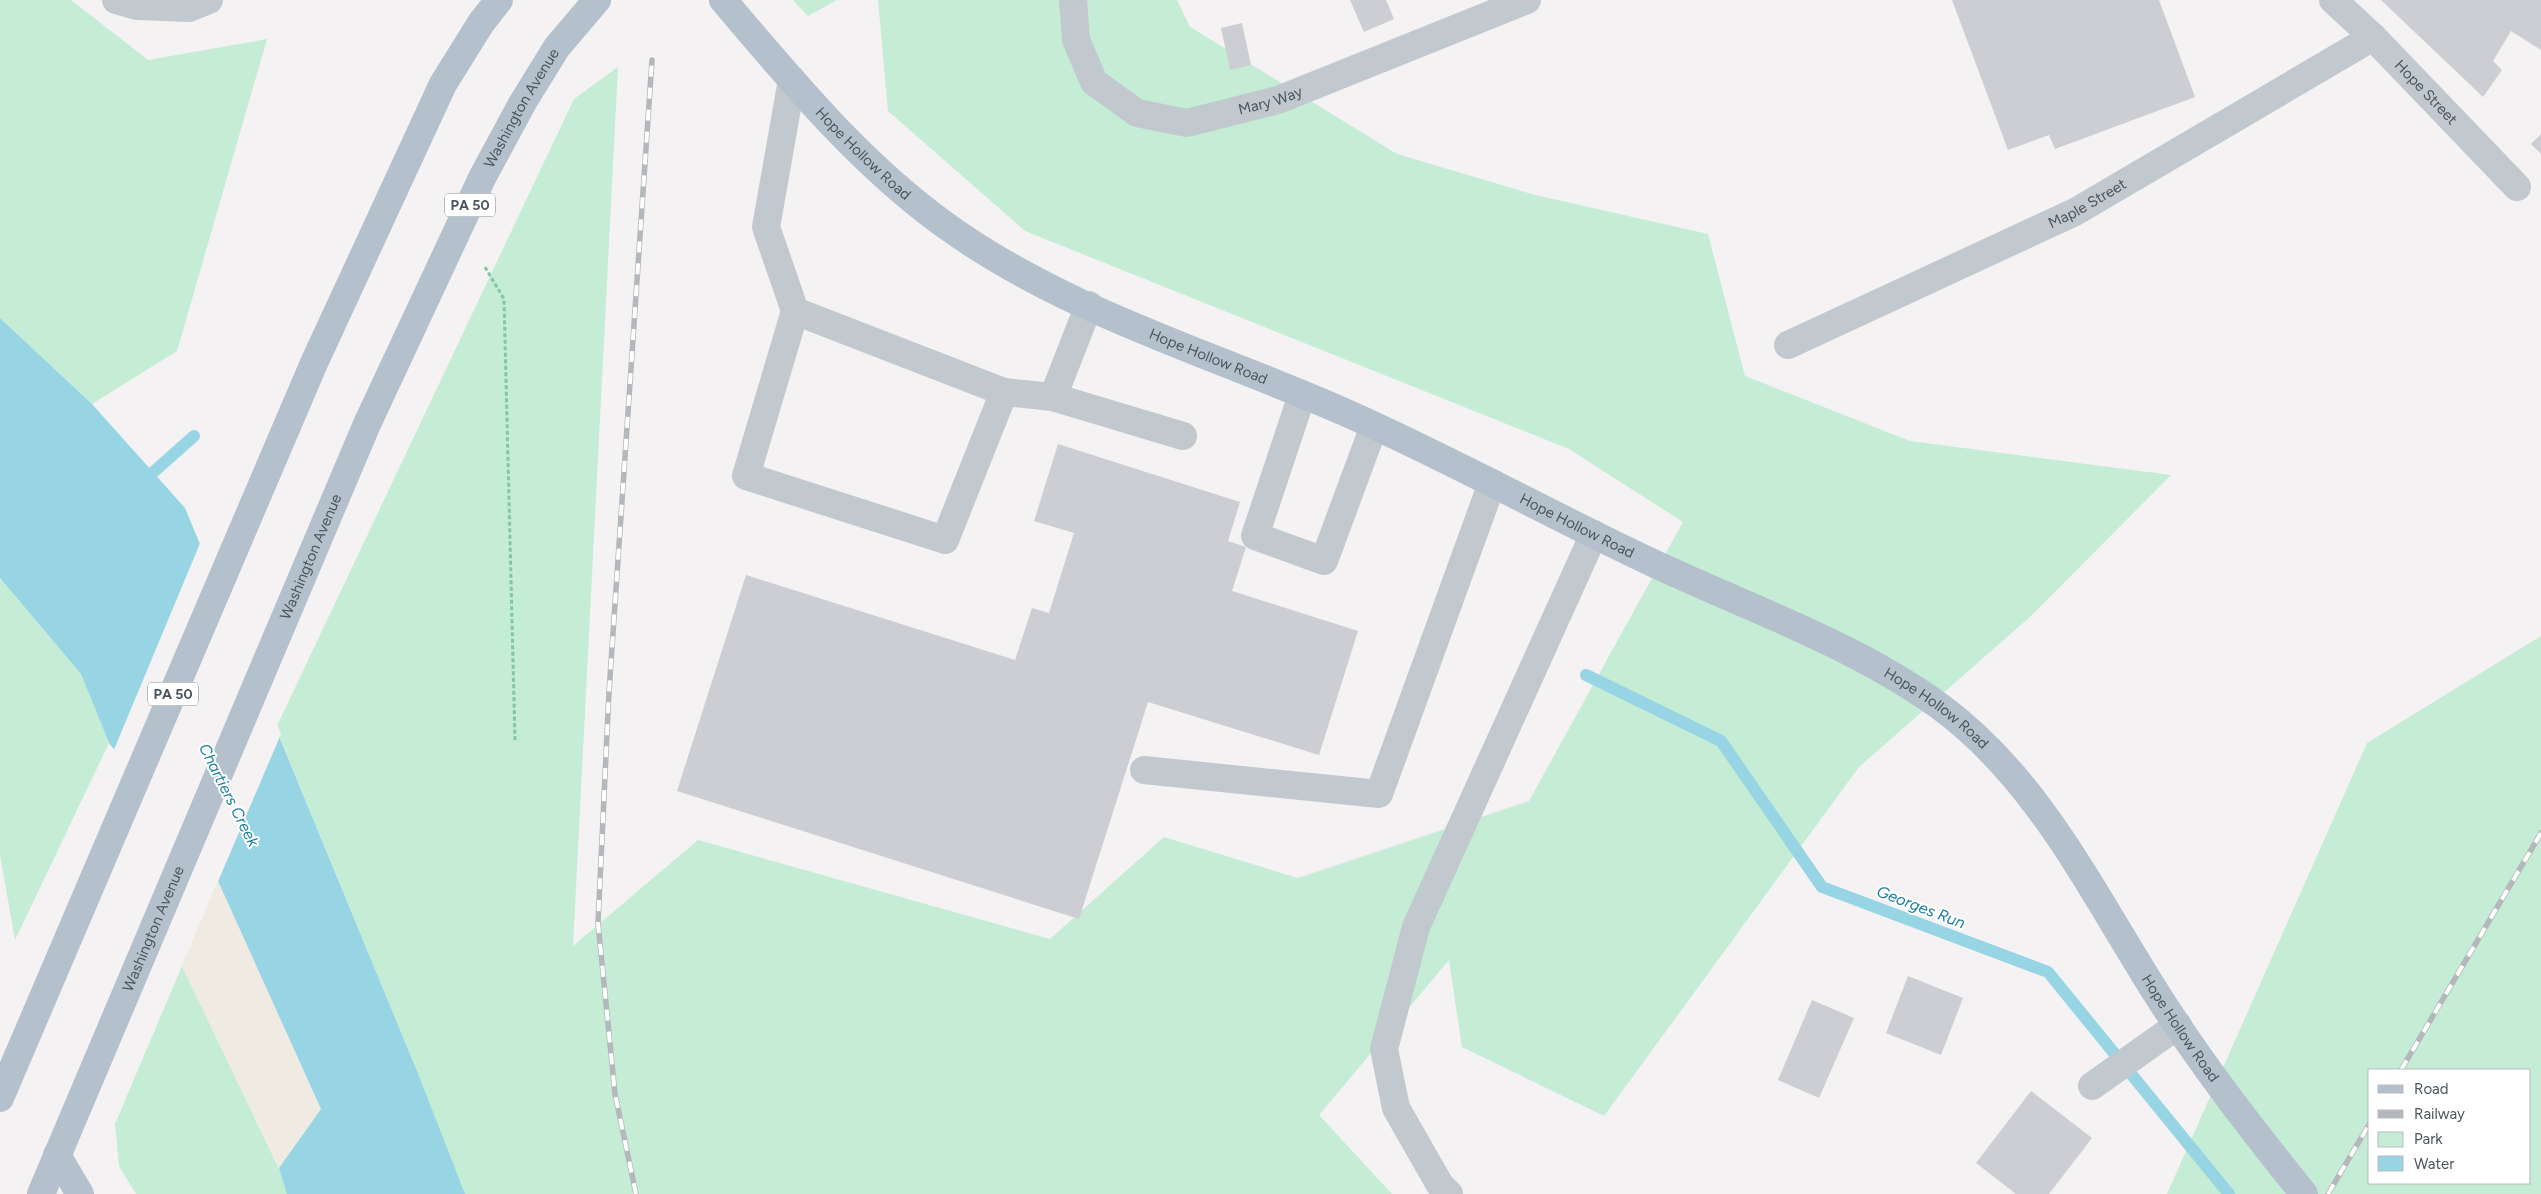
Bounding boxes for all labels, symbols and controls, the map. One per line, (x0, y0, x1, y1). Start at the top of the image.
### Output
street label: Washington Avenue (480, 45, 563, 171)
street label: Hope Street (2391, 56, 2461, 129)
street label: Mary Way (1236, 82, 1305, 119)
street label: Hope Hollow Road (812, 103, 915, 204)
street label: Maple Street (2045, 175, 2130, 232)
road number: PA 50 (445, 194, 495, 216)
street label: Hope Hollow Road (1146, 325, 1270, 388)
street label: Hope Hollow Road (1517, 490, 1637, 562)
street label: Washington Avenue (276, 491, 345, 622)
street label: Hope Hollow Road (1881, 664, 1992, 753)
road number: PA 50 (148, 682, 198, 706)
water label: Chartiers Creek (195, 740, 264, 851)
street label: Washington Avenue (119, 863, 188, 994)
water label: Georges Run (1874, 881, 1968, 933)
street label: Hope Hollow Road (2138, 971, 2223, 1085)
legend (2368, 1069, 2531, 1184)
text: Road (2414, 1080, 2449, 1098)
text: Railway (2414, 1105, 2465, 1123)
text: Park (2414, 1130, 2443, 1148)
text: Water (2414, 1155, 2454, 1173)

